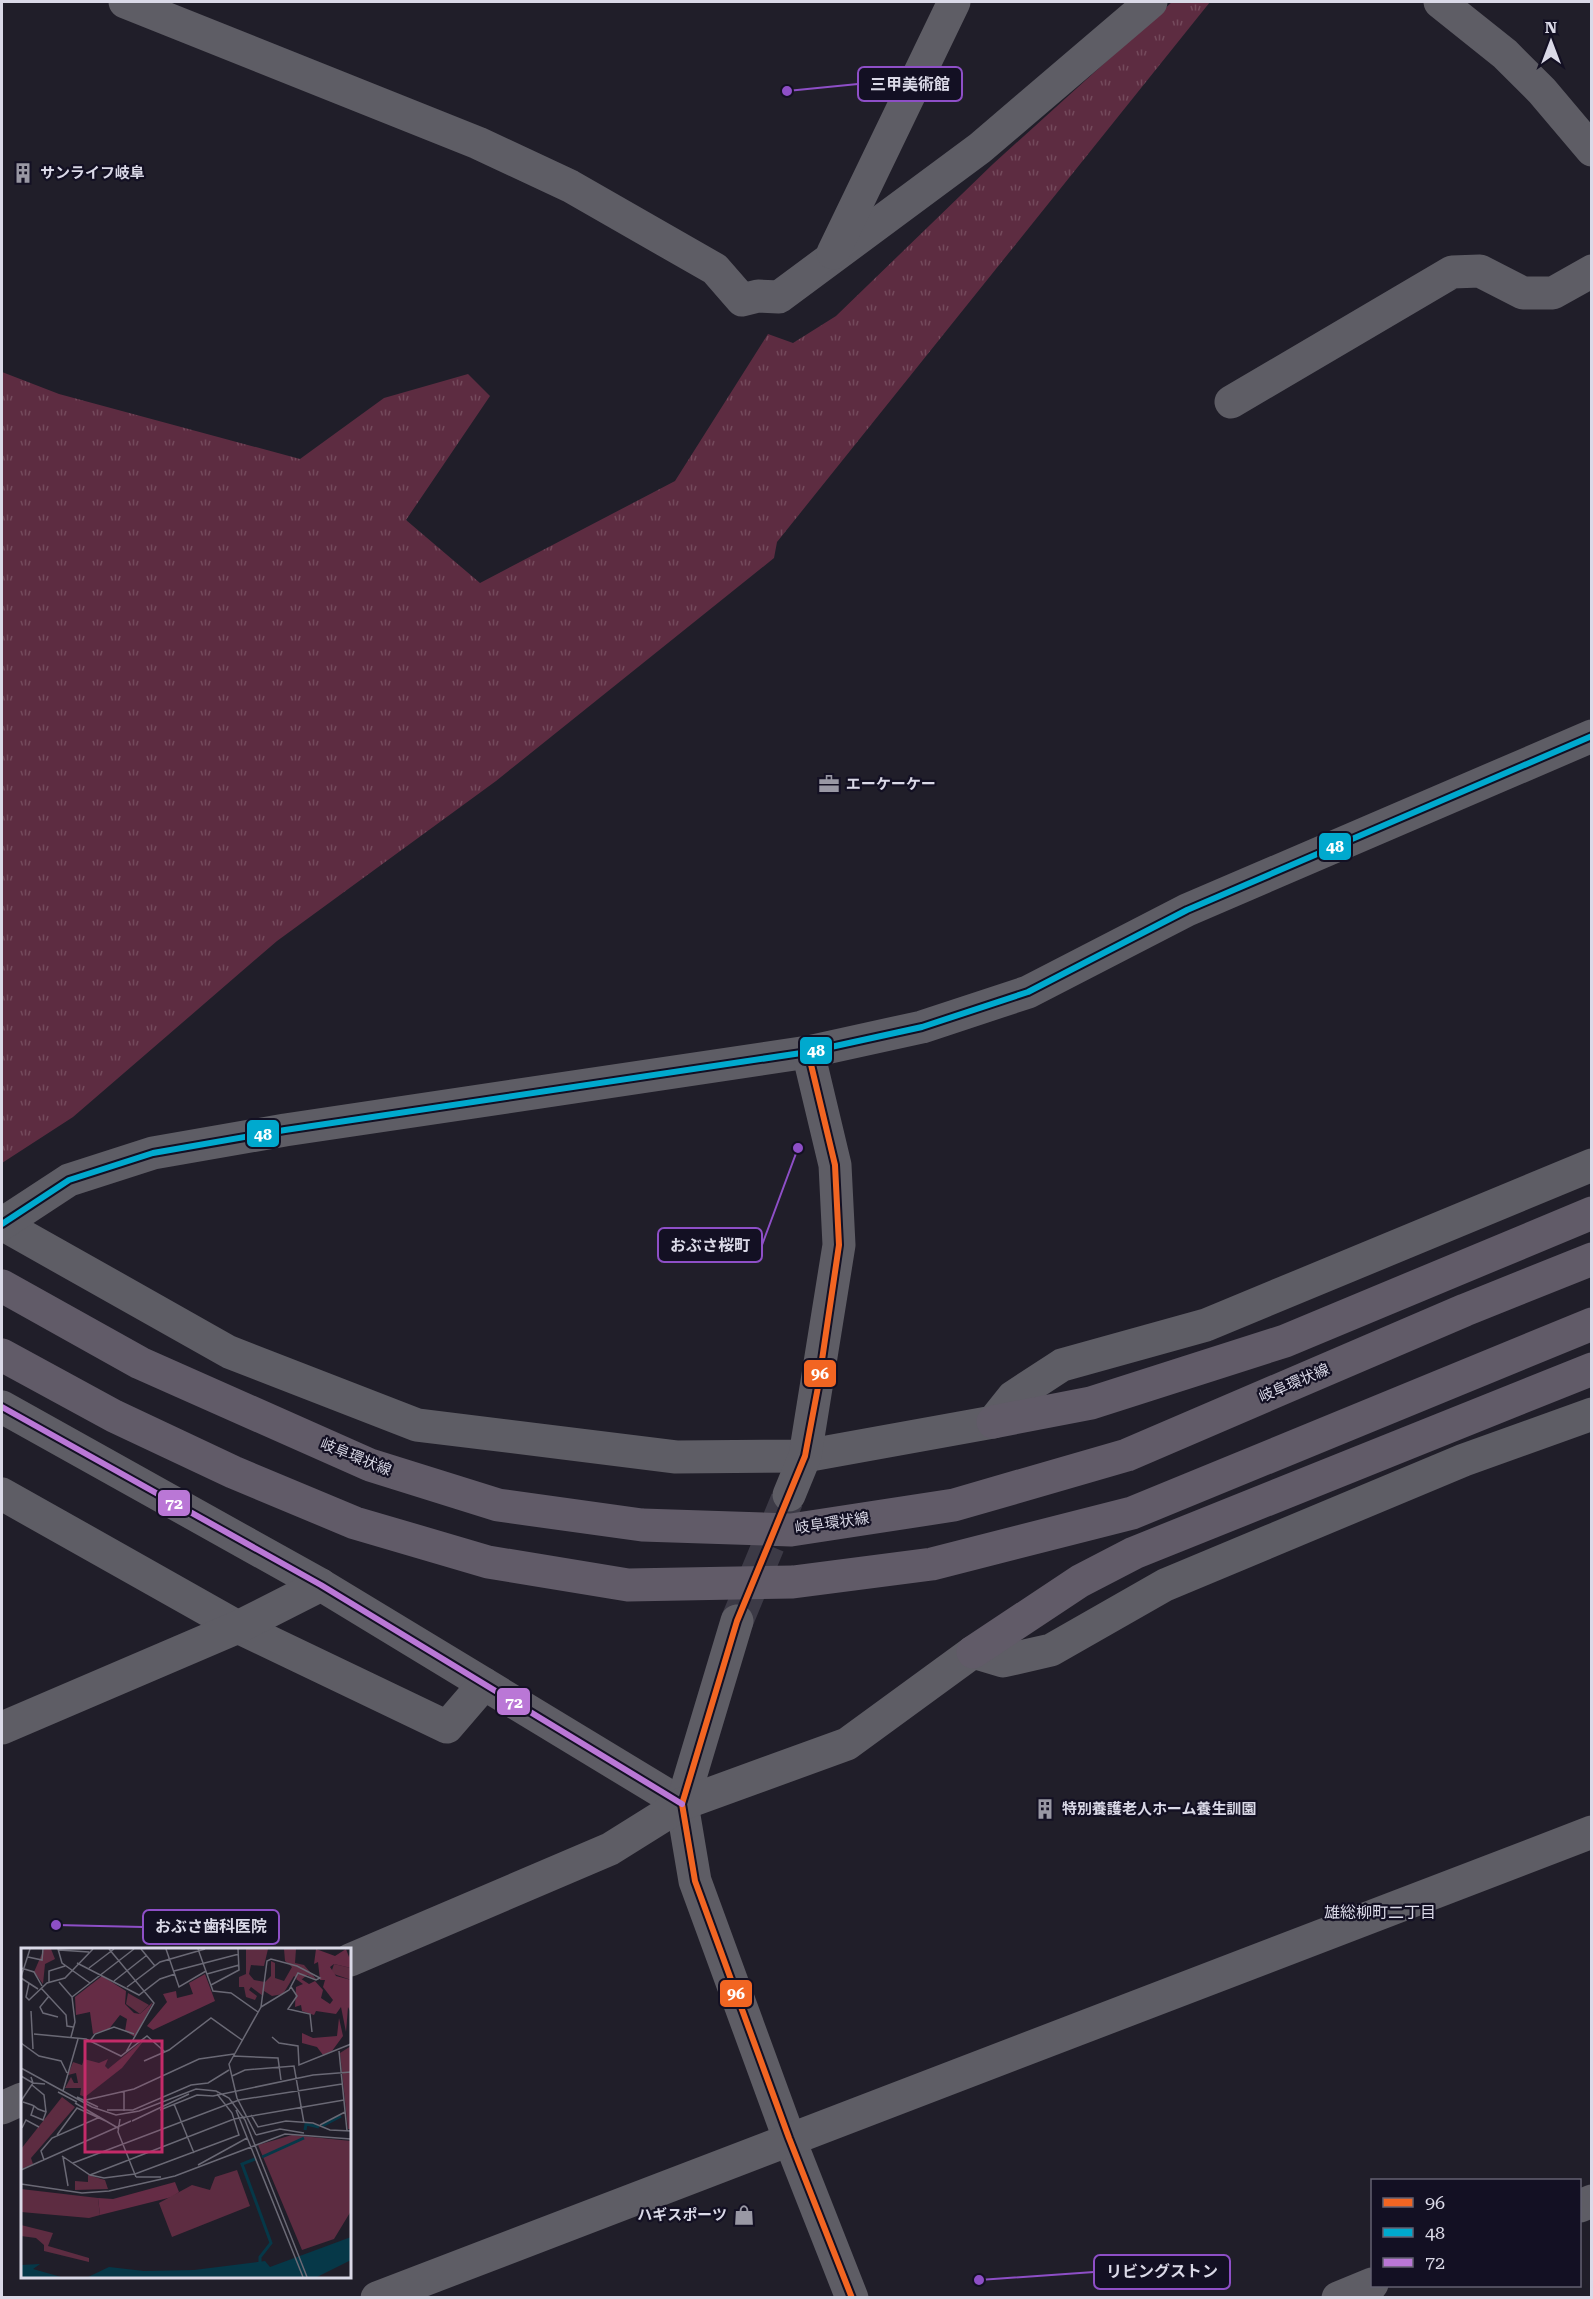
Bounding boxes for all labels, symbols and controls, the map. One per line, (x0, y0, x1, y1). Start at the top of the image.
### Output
north arrow (1521, 12, 1581, 72)
text: N (1545, 18, 1557, 37)
callout: 三甲美術館 (858, 67, 962, 101)
text: 三甲美術館 (870, 75, 950, 94)
building icon: サンライフ岐阜 (11, 161, 35, 185)
place label: サンライフ岐阜 (40, 164, 145, 182)
office icon: エーケーケー (817, 772, 841, 796)
place label: エーケーケー (846, 775, 936, 793)
line badge: 48 (1318, 832, 1352, 861)
text: 48 (1326, 837, 1344, 856)
line badge: 48 (799, 1036, 833, 1065)
text: 48 (807, 1041, 825, 1060)
line badge: 48 (246, 1119, 280, 1148)
text: 48 (254, 1125, 272, 1144)
callout: おぶさ桜町 (658, 1228, 762, 1262)
text: おぶさ桜町 (670, 1236, 750, 1255)
line badge: 96 (803, 1359, 837, 1388)
street label: 岐阜環状線 (1256, 1360, 1332, 1406)
text: 96 (811, 1364, 829, 1383)
street label: 岐阜環状線 (318, 1435, 394, 1479)
line badge: 72 (157, 1489, 191, 1517)
text: 72 (165, 1494, 183, 1513)
street label: 岐阜環状線 (794, 1509, 870, 1537)
line badge: 72 (496, 1687, 531, 1716)
text: 72 (505, 1693, 523, 1712)
building icon: 特別養護老人ホーム養生訓園 (1033, 1797, 1057, 1821)
place label: 特別養護老人ホーム養生訓園 (1062, 1800, 1257, 1818)
district label: 雄総柳町二丁目 (1324, 1903, 1436, 1922)
callout: おぶさ歯科医院 (143, 1910, 279, 1944)
text: おぶさ歯科医院 (155, 1917, 267, 1936)
inset map (21, 1948, 351, 2278)
line badge: 96 (719, 1979, 753, 2008)
text: 96 (727, 1984, 745, 2003)
legend (1371, 2179, 1581, 2287)
text: 96 (1425, 2192, 1445, 2213)
shop icon: ハギスポーツ (732, 2203, 756, 2227)
place label: ハギスポーツ (637, 2206, 727, 2224)
text: 48 (1425, 2222, 1445, 2243)
text: 72 (1425, 2252, 1445, 2273)
callout: リビングストン (1094, 2255, 1230, 2289)
text: リビングストン (1106, 2262, 1218, 2281)

